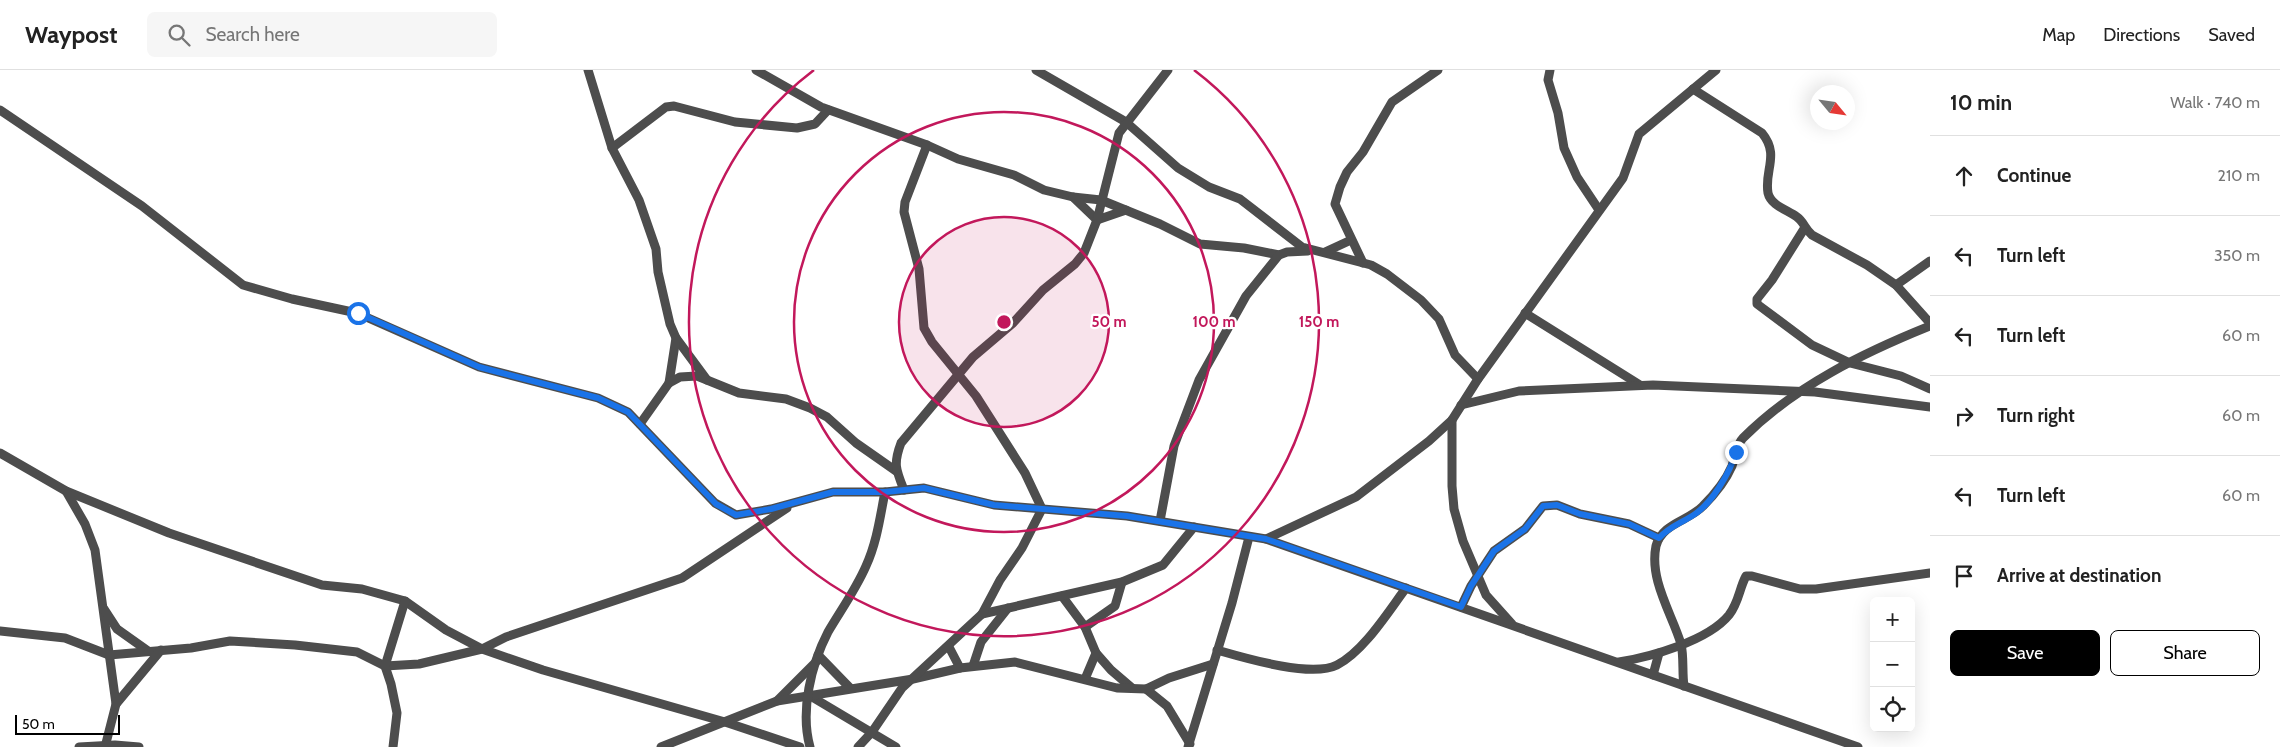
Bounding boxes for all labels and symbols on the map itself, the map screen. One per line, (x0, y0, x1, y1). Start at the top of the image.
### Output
north arrow (1810, 85, 1855, 130)
route start (347, 302, 370, 325)
centre of rings (995, 313, 1013, 331)
text: 50 m (1091, 313, 1127, 331)
text: 100 m (1192, 313, 1236, 331)
text: 150 m (1299, 313, 1339, 331)
route end (1725, 441, 1748, 464)
scale bar (15, 712, 120, 735)

